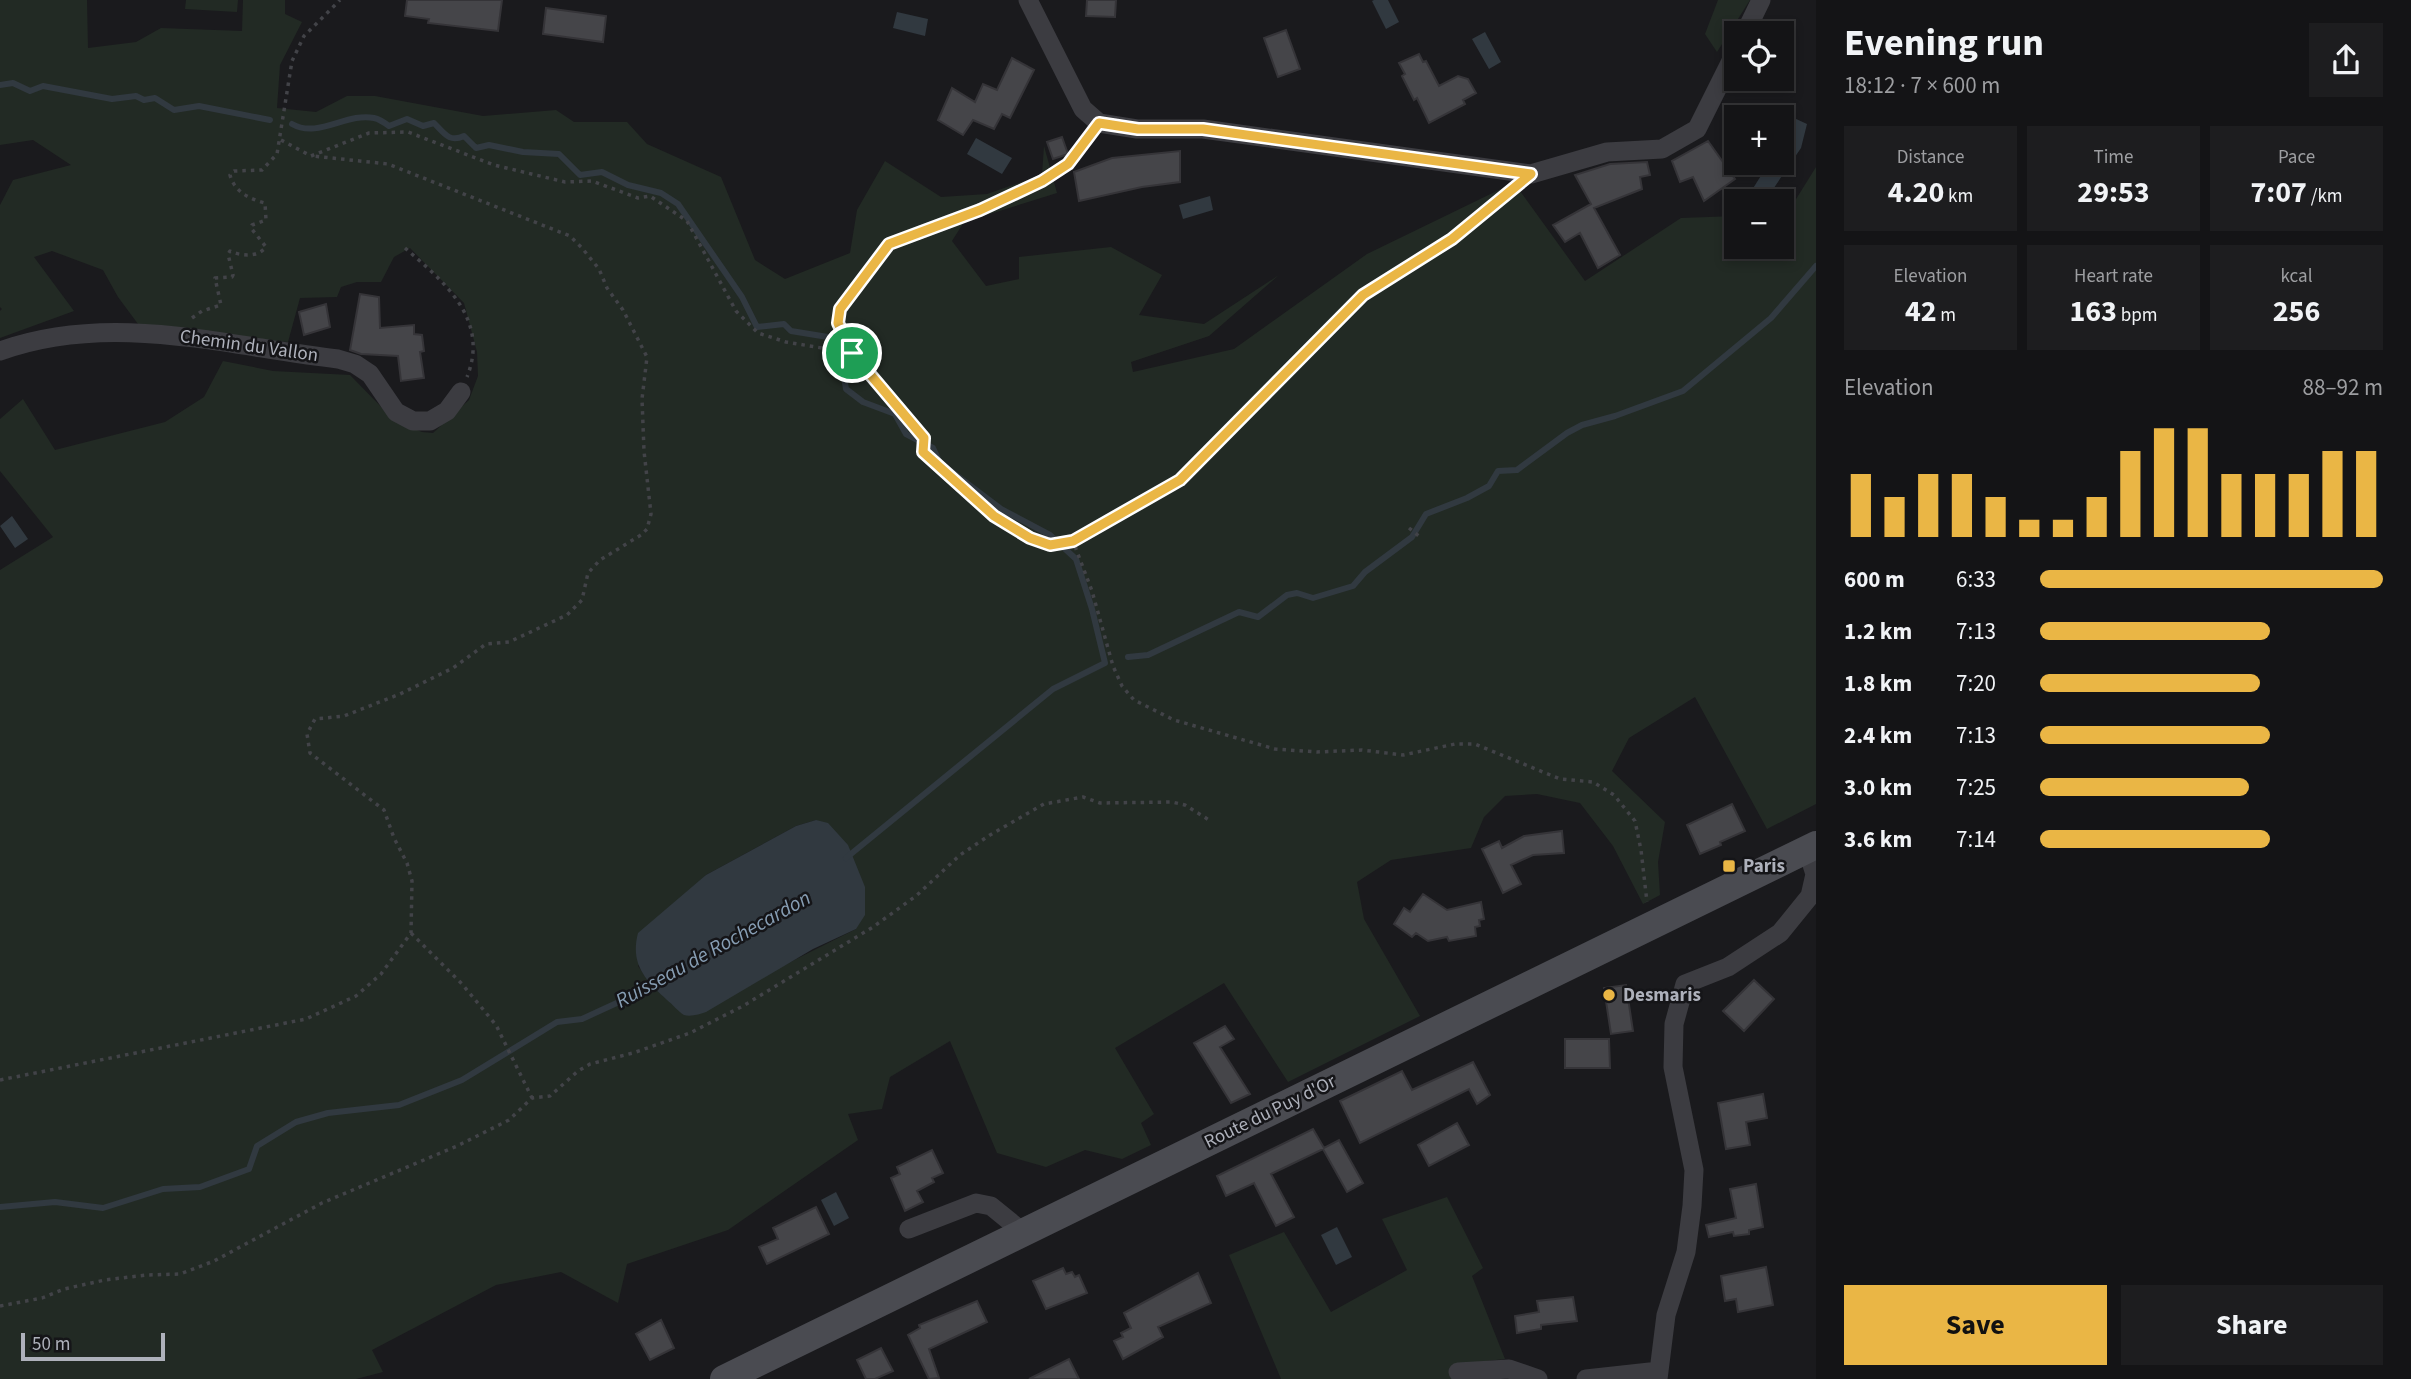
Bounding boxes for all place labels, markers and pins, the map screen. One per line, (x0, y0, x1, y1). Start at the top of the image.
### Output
pin (822, 323, 882, 383)
place label: Paris (1743, 853, 1785, 880)
marker: Paris (1721, 858, 1737, 874)
place label: Desmaris (1623, 982, 1701, 1009)
marker: Desmaris (1601, 987, 1617, 1003)

